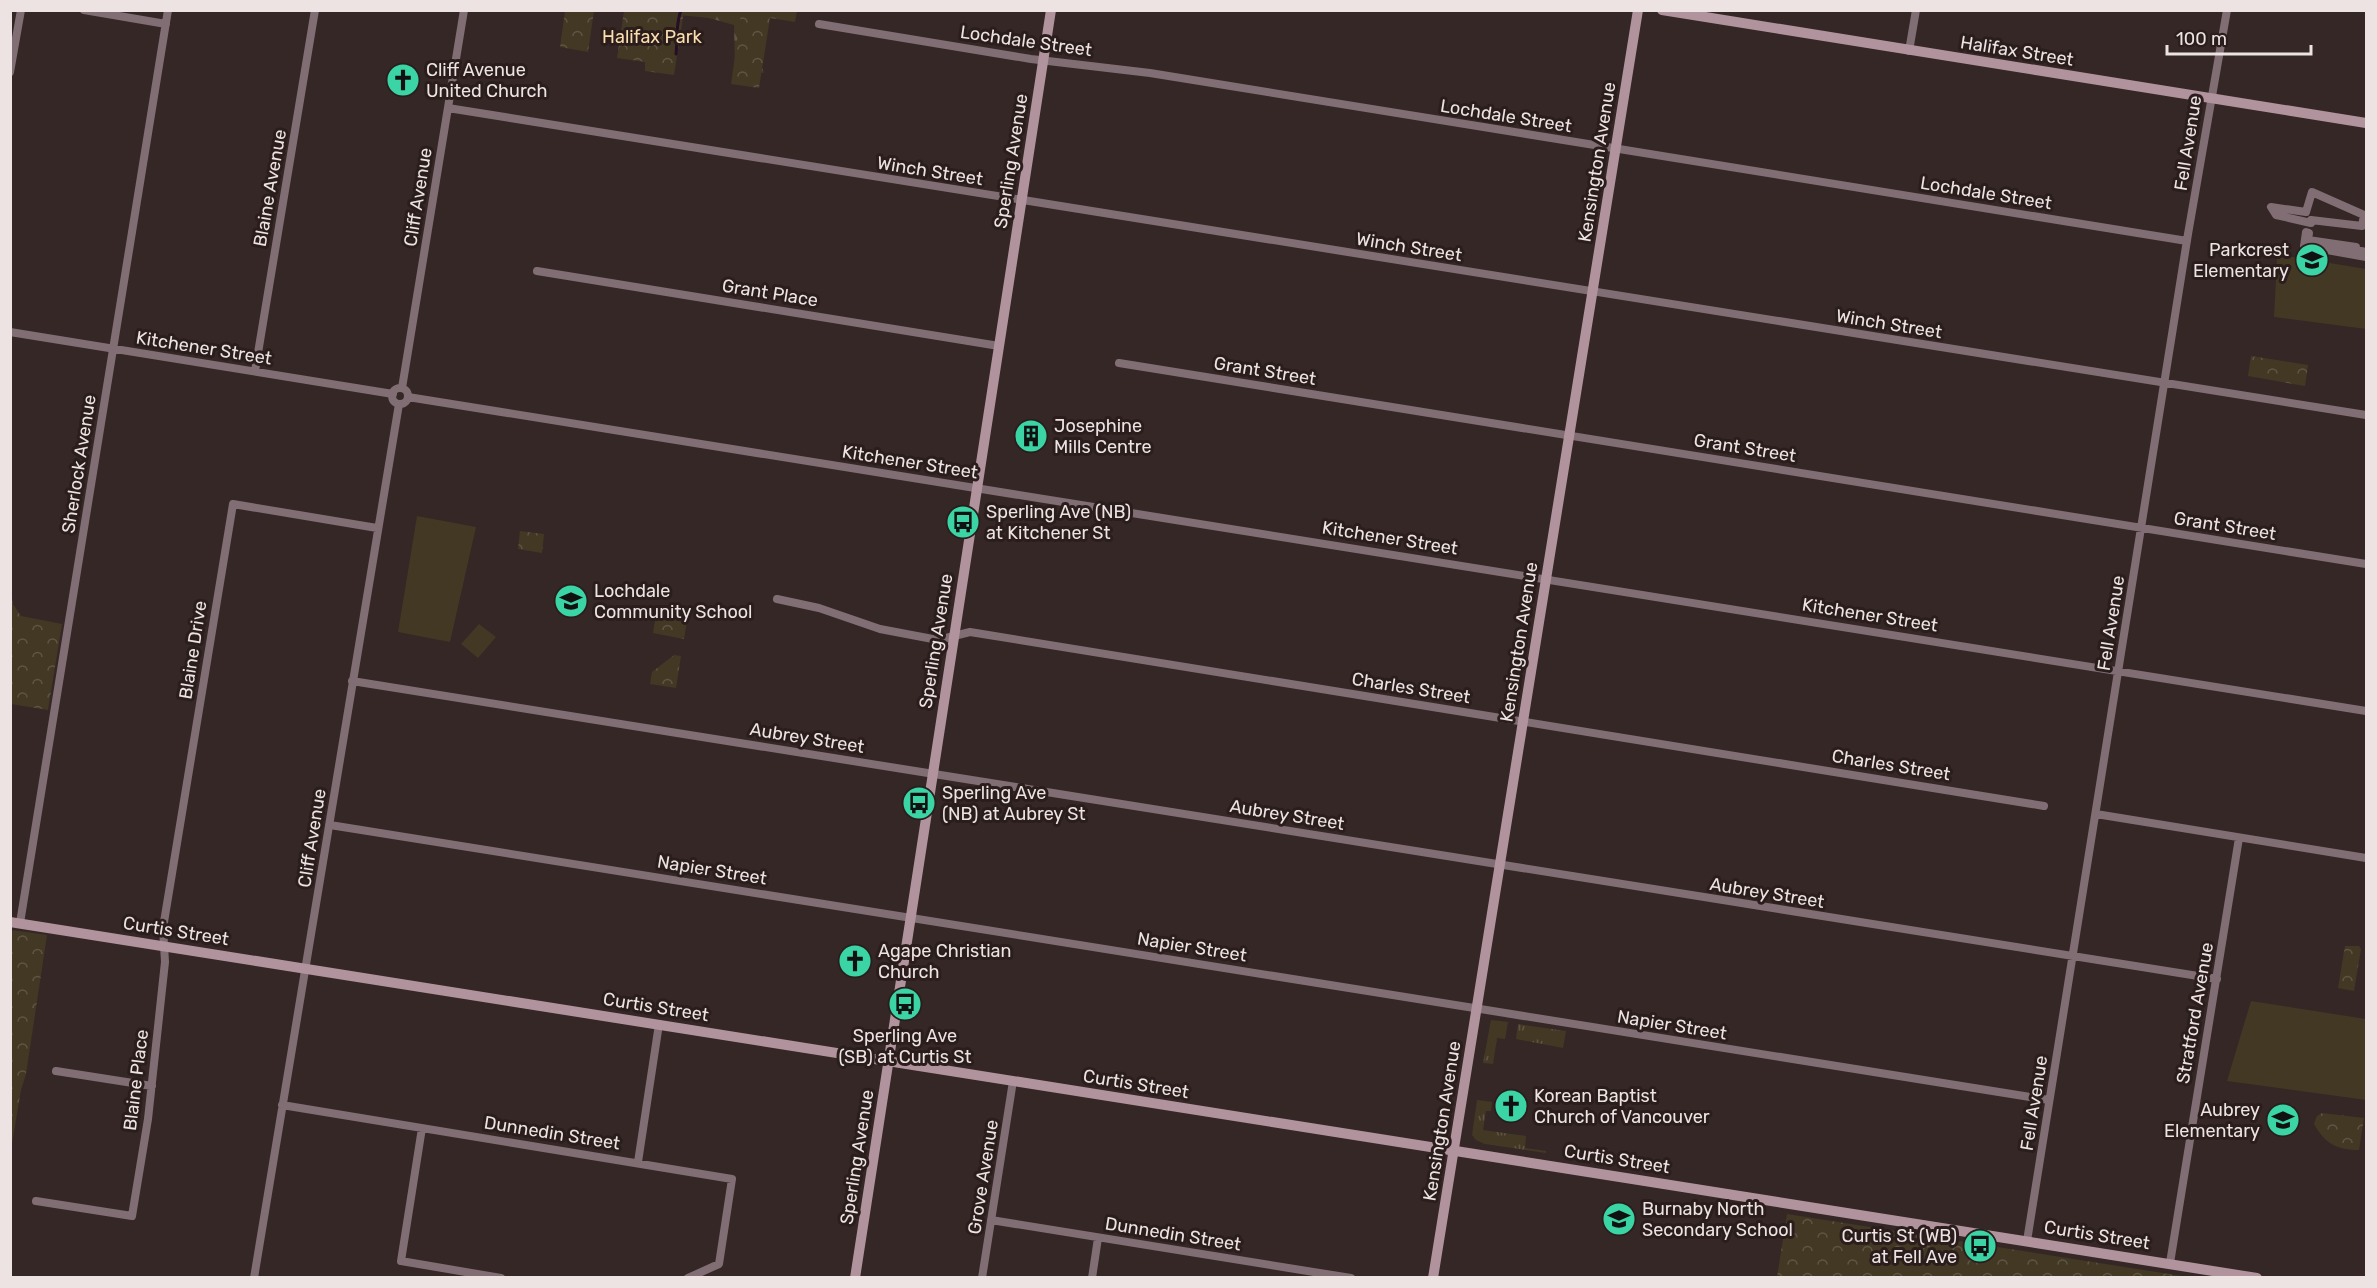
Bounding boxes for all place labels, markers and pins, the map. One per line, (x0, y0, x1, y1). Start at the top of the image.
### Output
place label: Cliff Avenue United Church (426, 59, 547, 102)
church icon: Cliff Avenue United Church (385, 62, 421, 98)
place label: Parkcrest Elementary (2193, 239, 2289, 282)
school or university icon: Parkcrest Elementary (2294, 242, 2330, 278)
place label: Josephine Mills Centre (1054, 415, 1152, 458)
building icon: Josephine Mills Centre (1013, 418, 1049, 454)
place label: Sperling Ave (NB) at Kitchener St (986, 501, 1131, 544)
bus stop icon: Sperling Ave (NB) at Kitchener St (945, 504, 981, 540)
place label: Lochdale Community School (594, 580, 752, 623)
school or university icon: Lochdale Community School (553, 583, 589, 619)
place label: Sperling Ave (NB) at Aubrey St (942, 782, 1085, 825)
bus stop icon: Sperling Ave (NB) at Aubrey St (901, 785, 937, 821)
place label: Agape Christian Church (878, 940, 1011, 983)
church icon: Agape Christian Church (837, 943, 873, 979)
bus stop icon: Sperling Ave (SB) at Curtis St (887, 986, 923, 1022)
place label: Sperling Ave (SB) at Curtis St (838, 1025, 972, 1068)
place label: Korean Baptist Church of Vancouver (1534, 1085, 1710, 1128)
church icon: Korean Baptist Church of Vancouver (1493, 1088, 1529, 1124)
place label: Aubrey Elementary (2164, 1099, 2260, 1142)
school or university icon: Aubrey Elementary (2265, 1102, 2301, 1138)
place label: Burnaby North Secondary School (1642, 1198, 1793, 1241)
school or university icon: Burnaby North Secondary School (1601, 1201, 1637, 1237)
place label: Curtis St (WB) at Fell Ave (1842, 1225, 1957, 1268)
bus stop icon: Curtis St (WB) at Fell Ave (1962, 1228, 1998, 1264)

